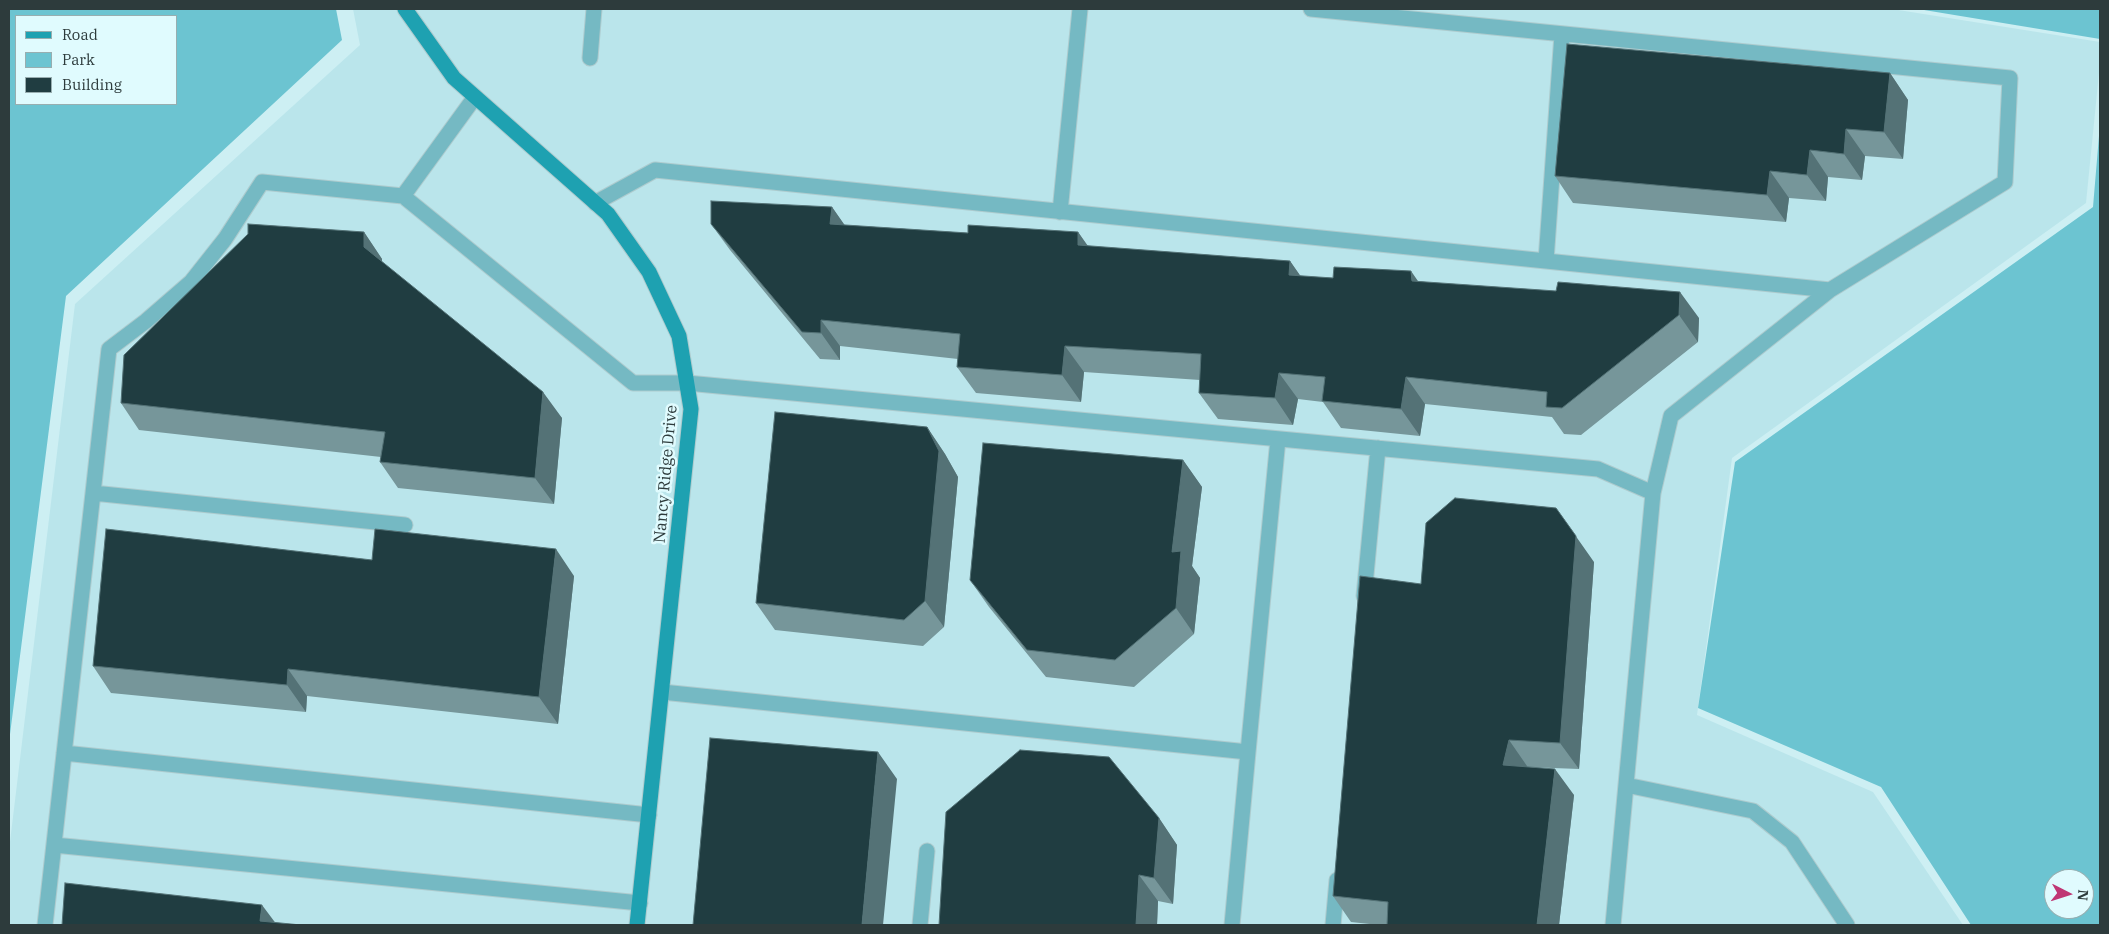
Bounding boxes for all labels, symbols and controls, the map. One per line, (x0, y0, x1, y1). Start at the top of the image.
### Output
legend (15, 15, 178, 105)
text: Road (62, 25, 98, 44)
text: Park (62, 50, 95, 69)
text: Building (62, 75, 122, 94)
street label: Nancy Ridge Drive (650, 404, 682, 544)
north arrow (2044, 869, 2094, 919)
text: N (2073, 889, 2092, 902)

